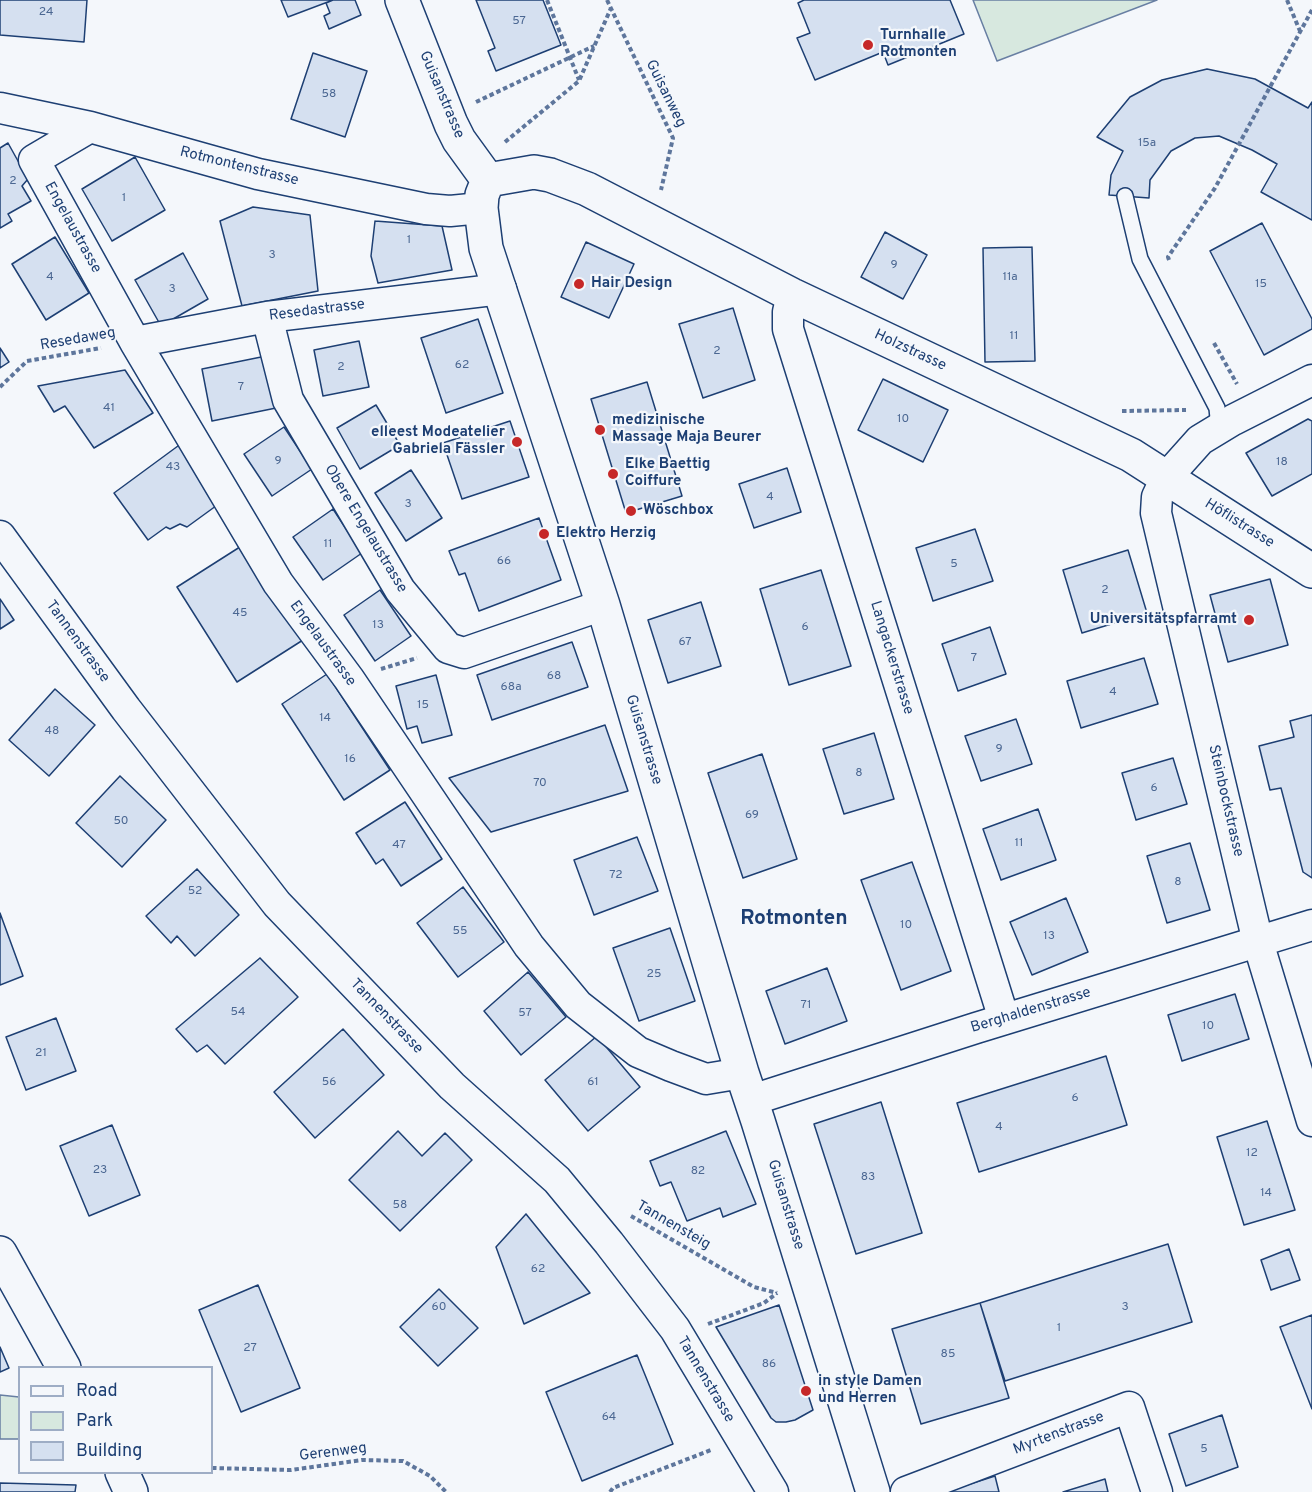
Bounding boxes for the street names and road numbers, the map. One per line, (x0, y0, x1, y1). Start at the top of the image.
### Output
street label: Guisanstrasse (414, 49, 468, 141)
street label: Guisanweg (641, 57, 689, 131)
street label: Rotmontenstrasse (178, 144, 300, 190)
street label: Engelaustrasse (39, 179, 105, 277)
street label: Resedastrasse (268, 296, 366, 326)
street label: Resedaweg (39, 325, 117, 355)
street label: Holzstrasse (871, 326, 949, 376)
street label: Obere Engelaustrasse (320, 462, 410, 596)
street label: Höflistrasse (1201, 495, 1277, 553)
street label: Tannenstrasse (41, 597, 113, 687)
street label: Engelaustrasse (285, 598, 359, 690)
street label: Langackerstrasse (865, 599, 917, 717)
street label: Guisanstrasse (621, 693, 665, 787)
street label: Steinbockstrasse (1203, 743, 1247, 859)
street label: Tannenstrasse (346, 976, 426, 1058)
street label: Berghaldenstrasse (969, 984, 1093, 1038)
street label: Guisanstrasse (763, 1158, 807, 1252)
street label: Tannensteig (633, 1198, 713, 1254)
street label: Tannenstrasse (672, 1334, 738, 1426)
street label: Myrtenstrasse (1011, 1408, 1107, 1460)
street label: Gerenweg (298, 1440, 368, 1466)

